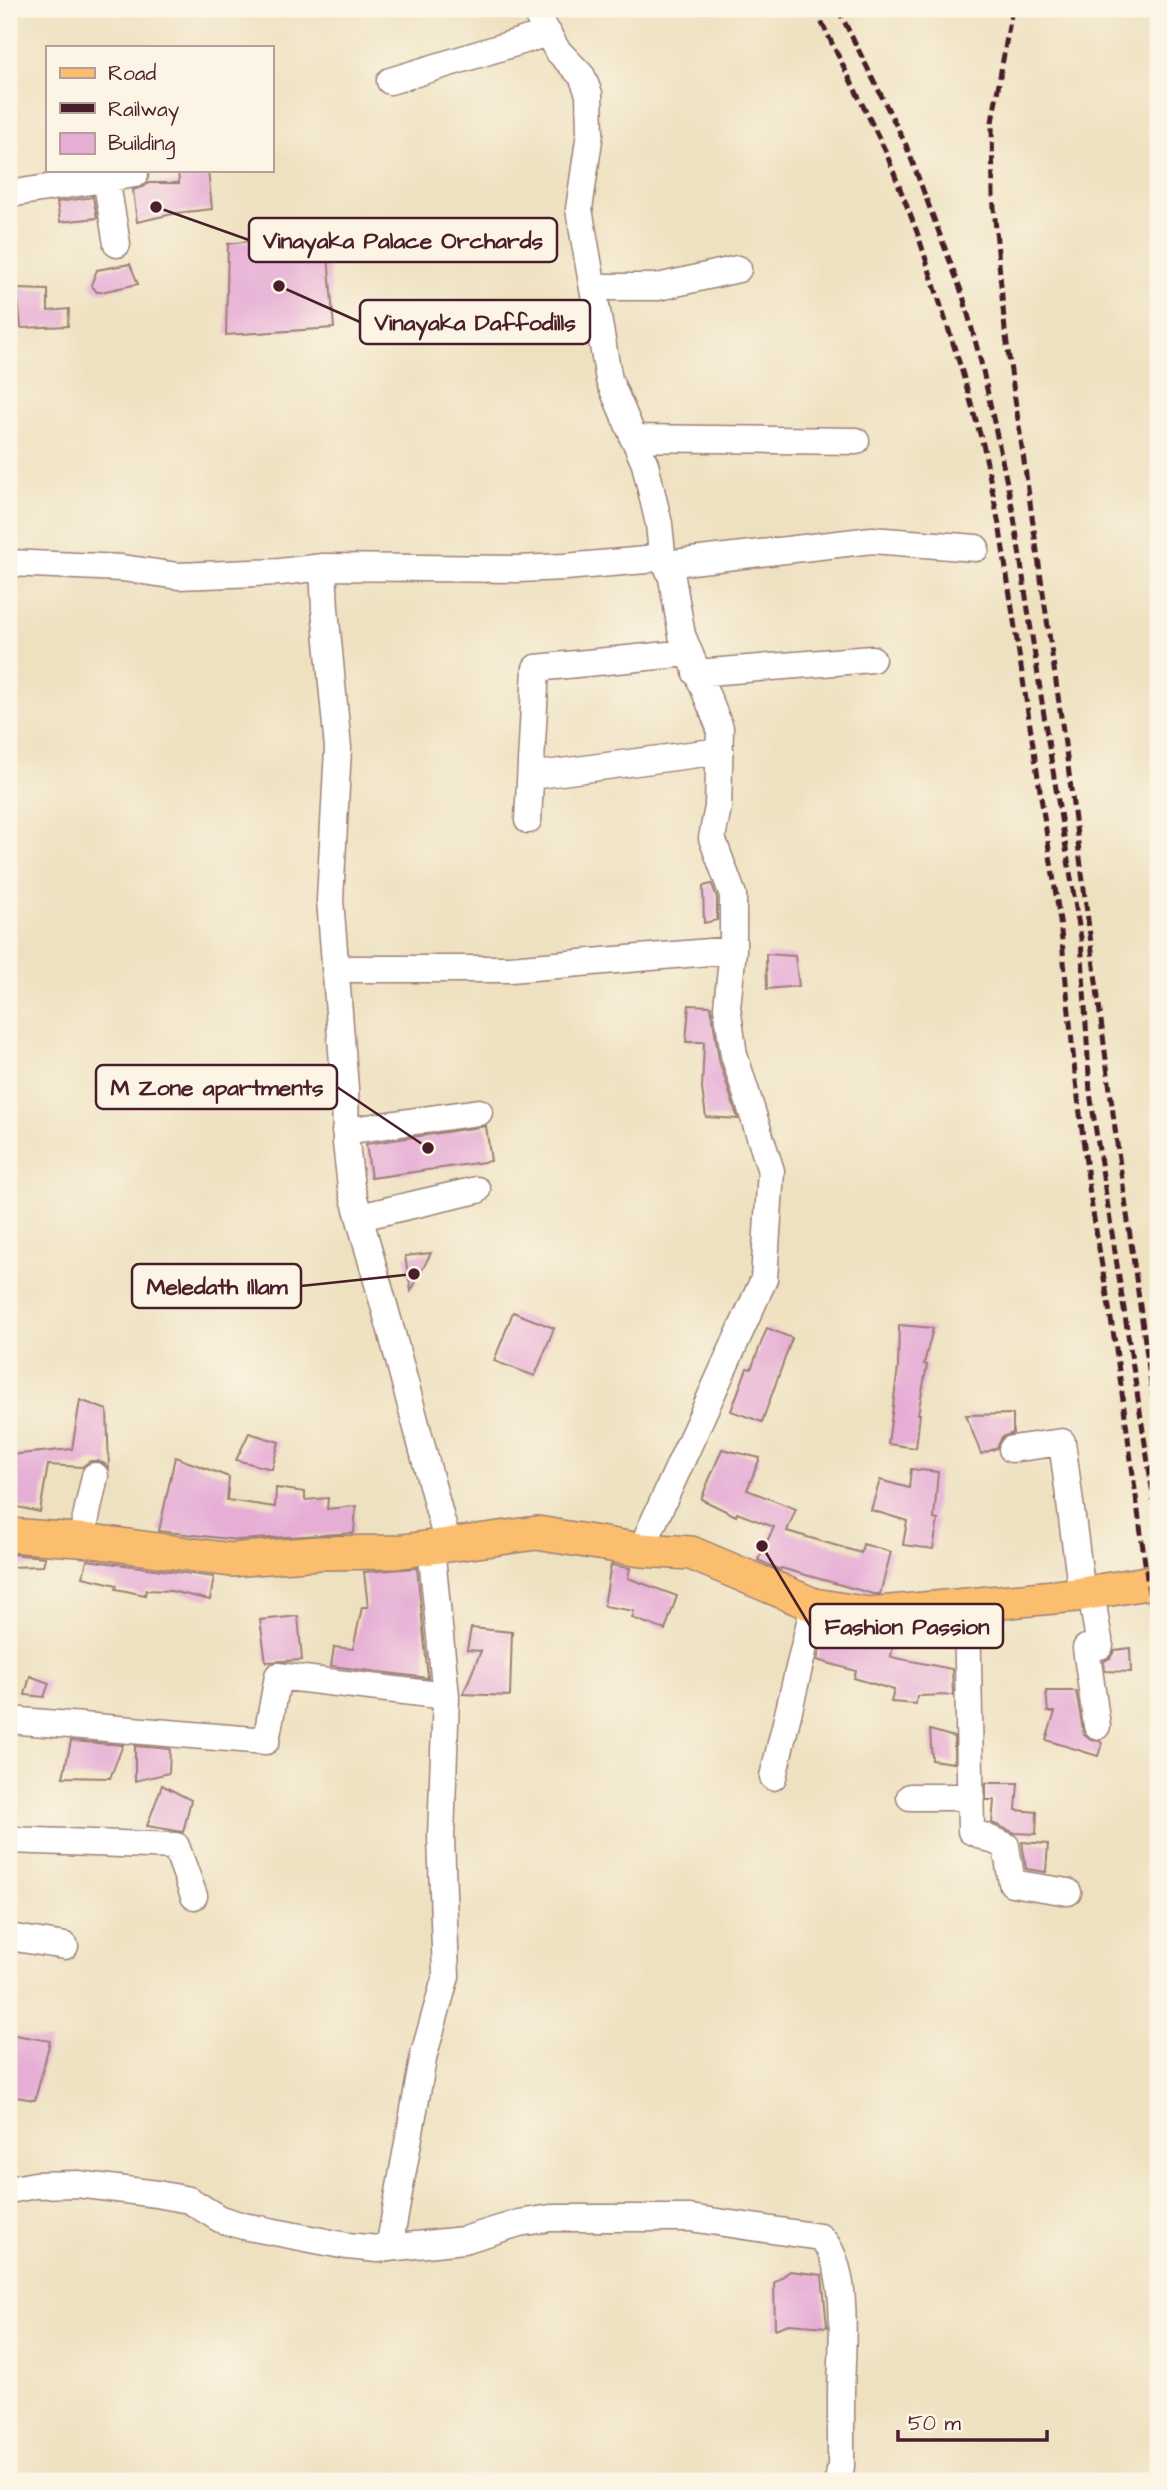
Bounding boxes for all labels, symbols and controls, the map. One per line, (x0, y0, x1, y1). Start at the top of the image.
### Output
legend (46, 46, 273, 172)
text: Road (108, 59, 156, 88)
text: Railway (108, 95, 180, 126)
text: Building (108, 129, 176, 160)
callout: Vinayaka Palace Orchards (249, 218, 557, 262)
text: Vinayaka Palace Orchards (262, 225, 544, 259)
callout: Vinayaka Daffodills (360, 300, 590, 344)
text: Vinayaka Daffodills (373, 307, 576, 341)
callout: M Zone apartments (96, 1065, 337, 1109)
text: M Zone apartments (110, 1072, 324, 1104)
callout: Meledath Illam (132, 1264, 301, 1308)
text: Meledath Illam (146, 1271, 289, 1303)
callout: Fashion Passion (810, 1604, 1003, 1648)
text: Fashion Passion (824, 1611, 990, 1643)
scale bar (898, 2399, 1046, 2443)
text: 50 m (908, 2409, 962, 2438)

